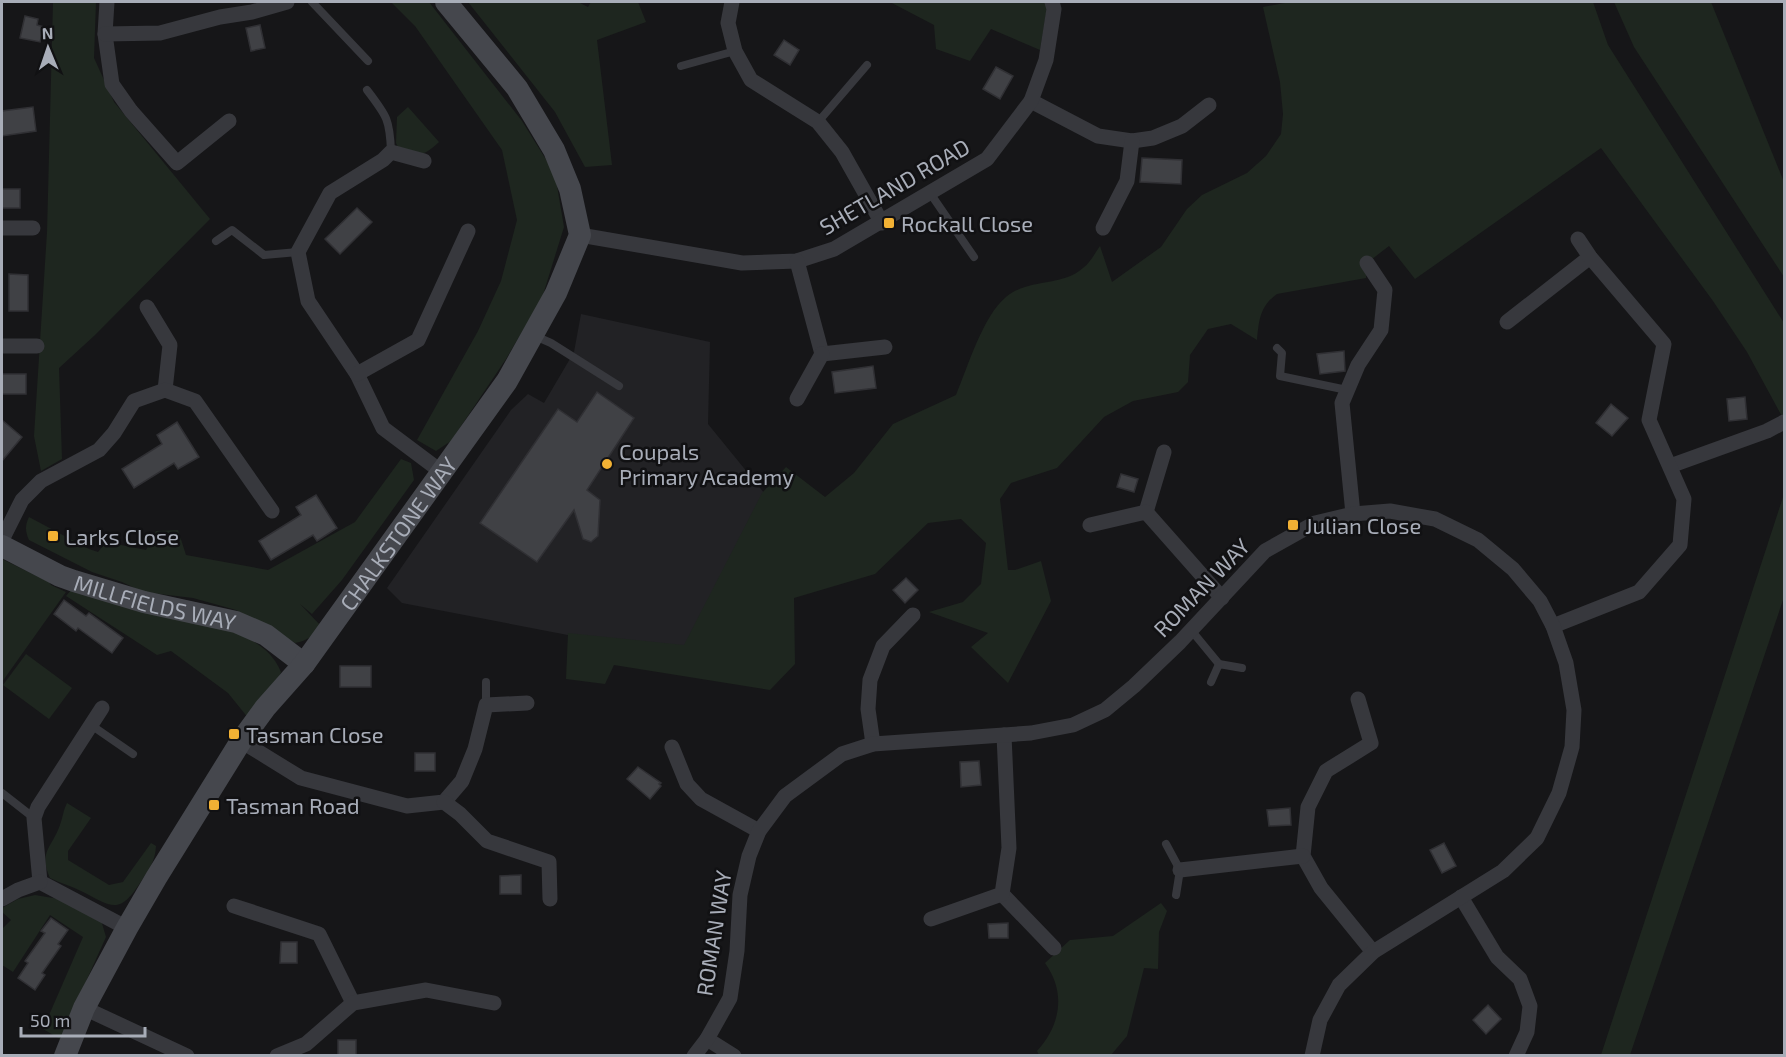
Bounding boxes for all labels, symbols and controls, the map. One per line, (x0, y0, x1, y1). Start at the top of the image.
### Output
north arrow (18, 18, 78, 78)
text: N (41, 23, 54, 42)
street label: SHETLAND ROAD (814, 133, 974, 239)
place label: Rockall Close (901, 210, 1033, 236)
marker: Rockall Close (882, 216, 896, 230)
place label: Coupals Primary Academy (619, 438, 794, 489)
street label: CHALKSTONE WAY (334, 451, 462, 615)
marker: Coupals Primary Academy (600, 457, 614, 471)
place label: Julian Close (1305, 512, 1421, 538)
marker: Julian Close (1286, 518, 1300, 532)
place label: Larks Close (65, 523, 179, 549)
marker: Larks Close (46, 529, 60, 543)
street label: ROMAN WAY (1148, 532, 1255, 642)
street label: MILLFIELDS WAY (71, 569, 239, 635)
place label: Tasman Close (246, 721, 384, 747)
marker: Tasman Close (227, 727, 241, 741)
place label: Tasman Road (226, 792, 360, 818)
marker: Tasman Road (207, 798, 221, 812)
street label: ROMAN WAY (690, 868, 736, 998)
scale bar (21, 1000, 146, 1038)
text: 50 m (30, 1009, 70, 1031)

